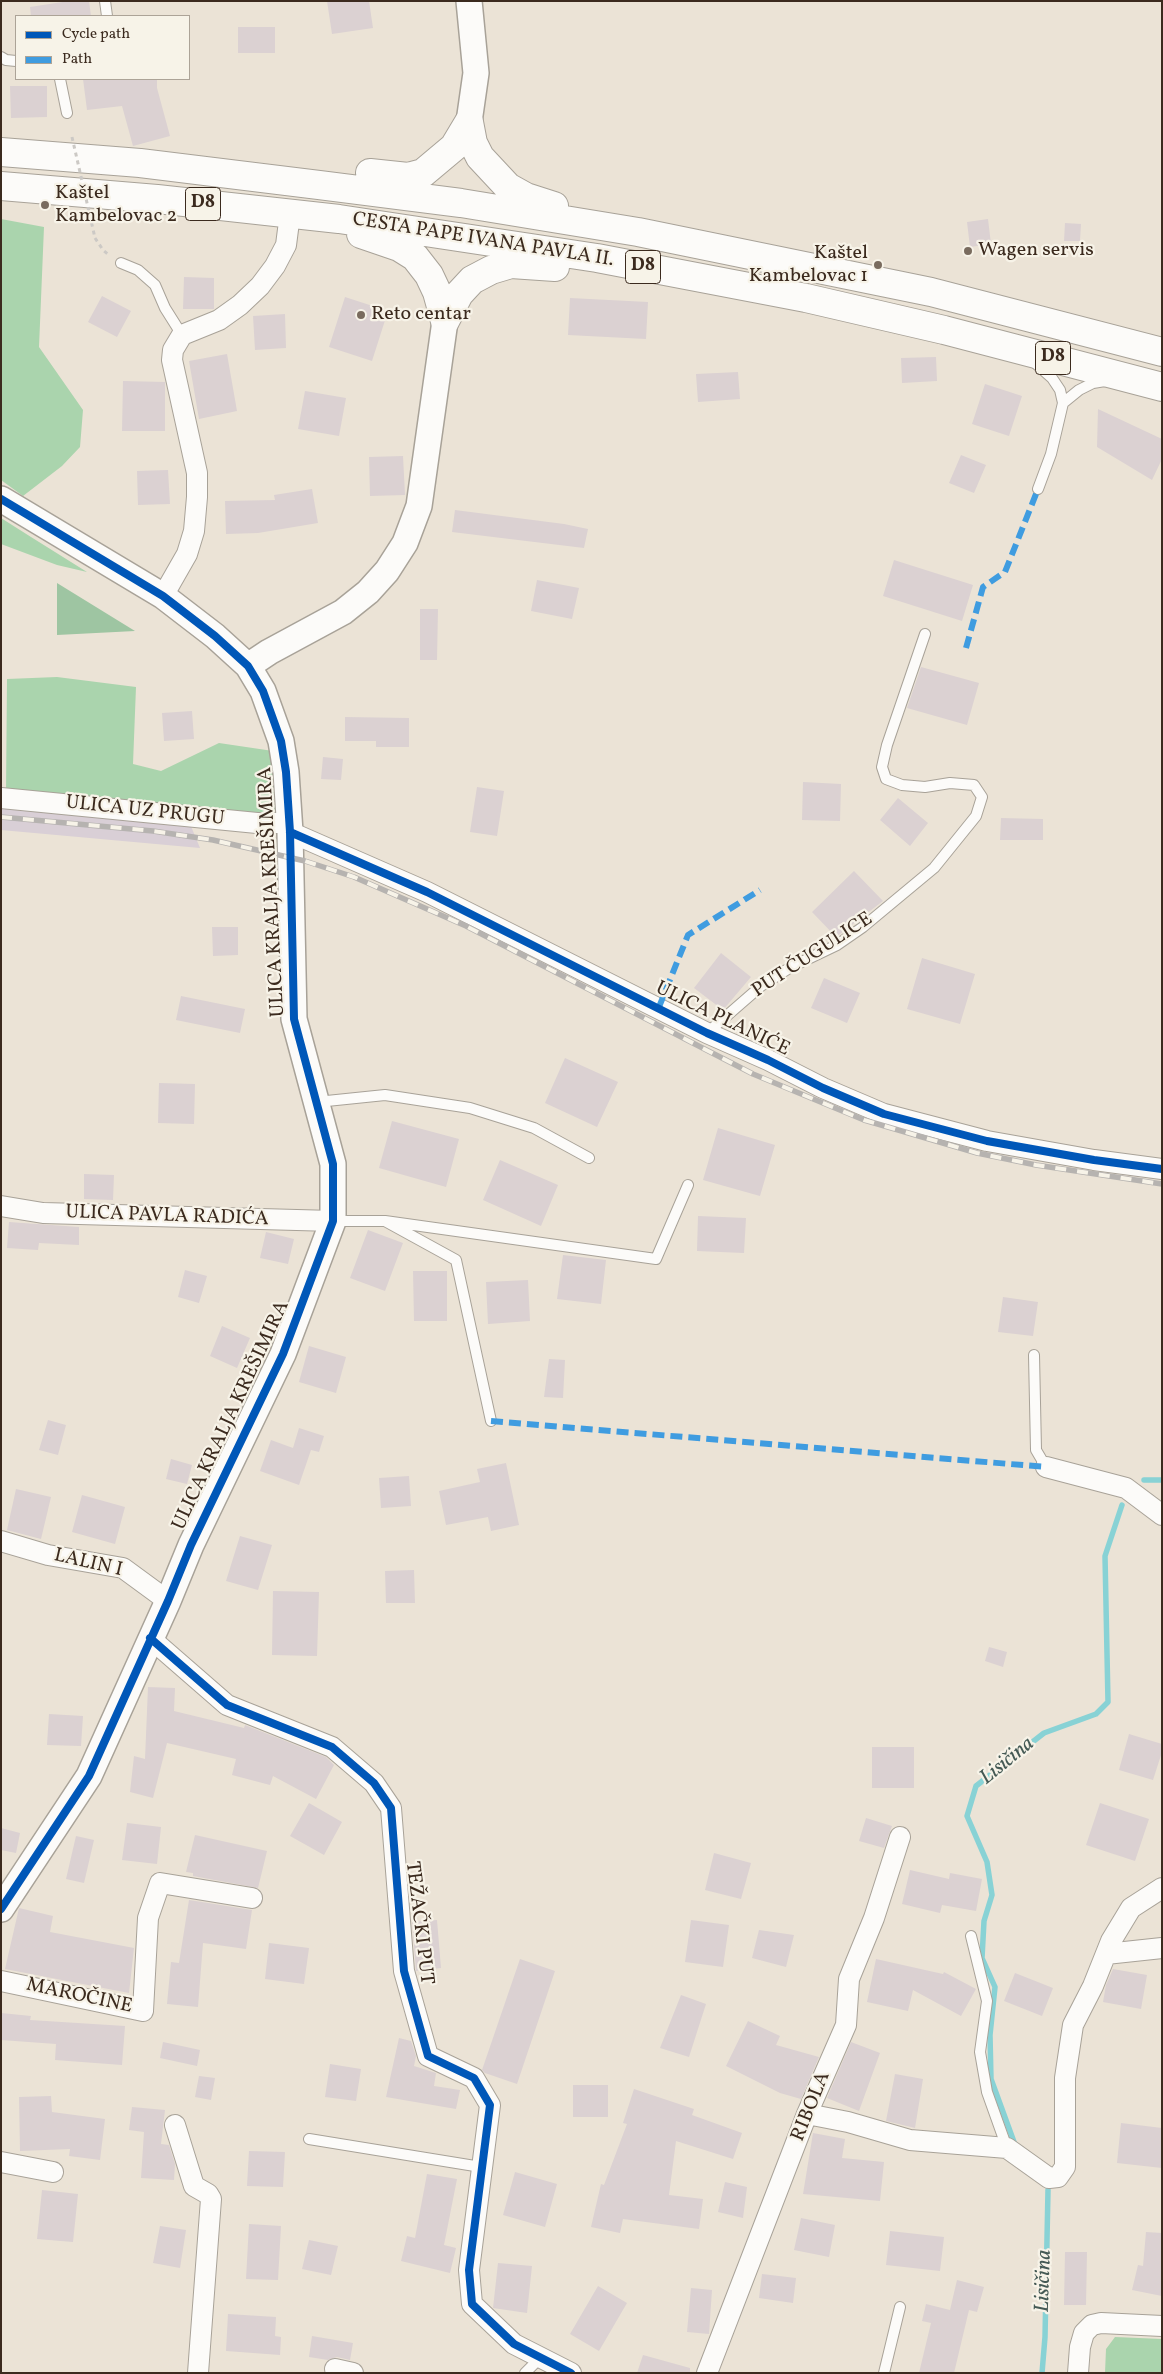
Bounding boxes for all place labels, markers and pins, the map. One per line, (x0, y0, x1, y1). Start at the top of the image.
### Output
place label: Kaštel Kambelovac 2 (55, 182, 177, 229)
marker: Kaštel Kambelovac 2 (39, 199, 51, 211)
place label: Wagen servis (978, 239, 1094, 263)
place label: Kaštel Kambelovac 1 (749, 242, 868, 289)
marker: Wagen servis (962, 245, 974, 257)
marker: Kaštel Kambelovac 1 (872, 259, 884, 271)
place label: Reto centar (371, 303, 471, 327)
marker: Reto centar (355, 309, 367, 321)

